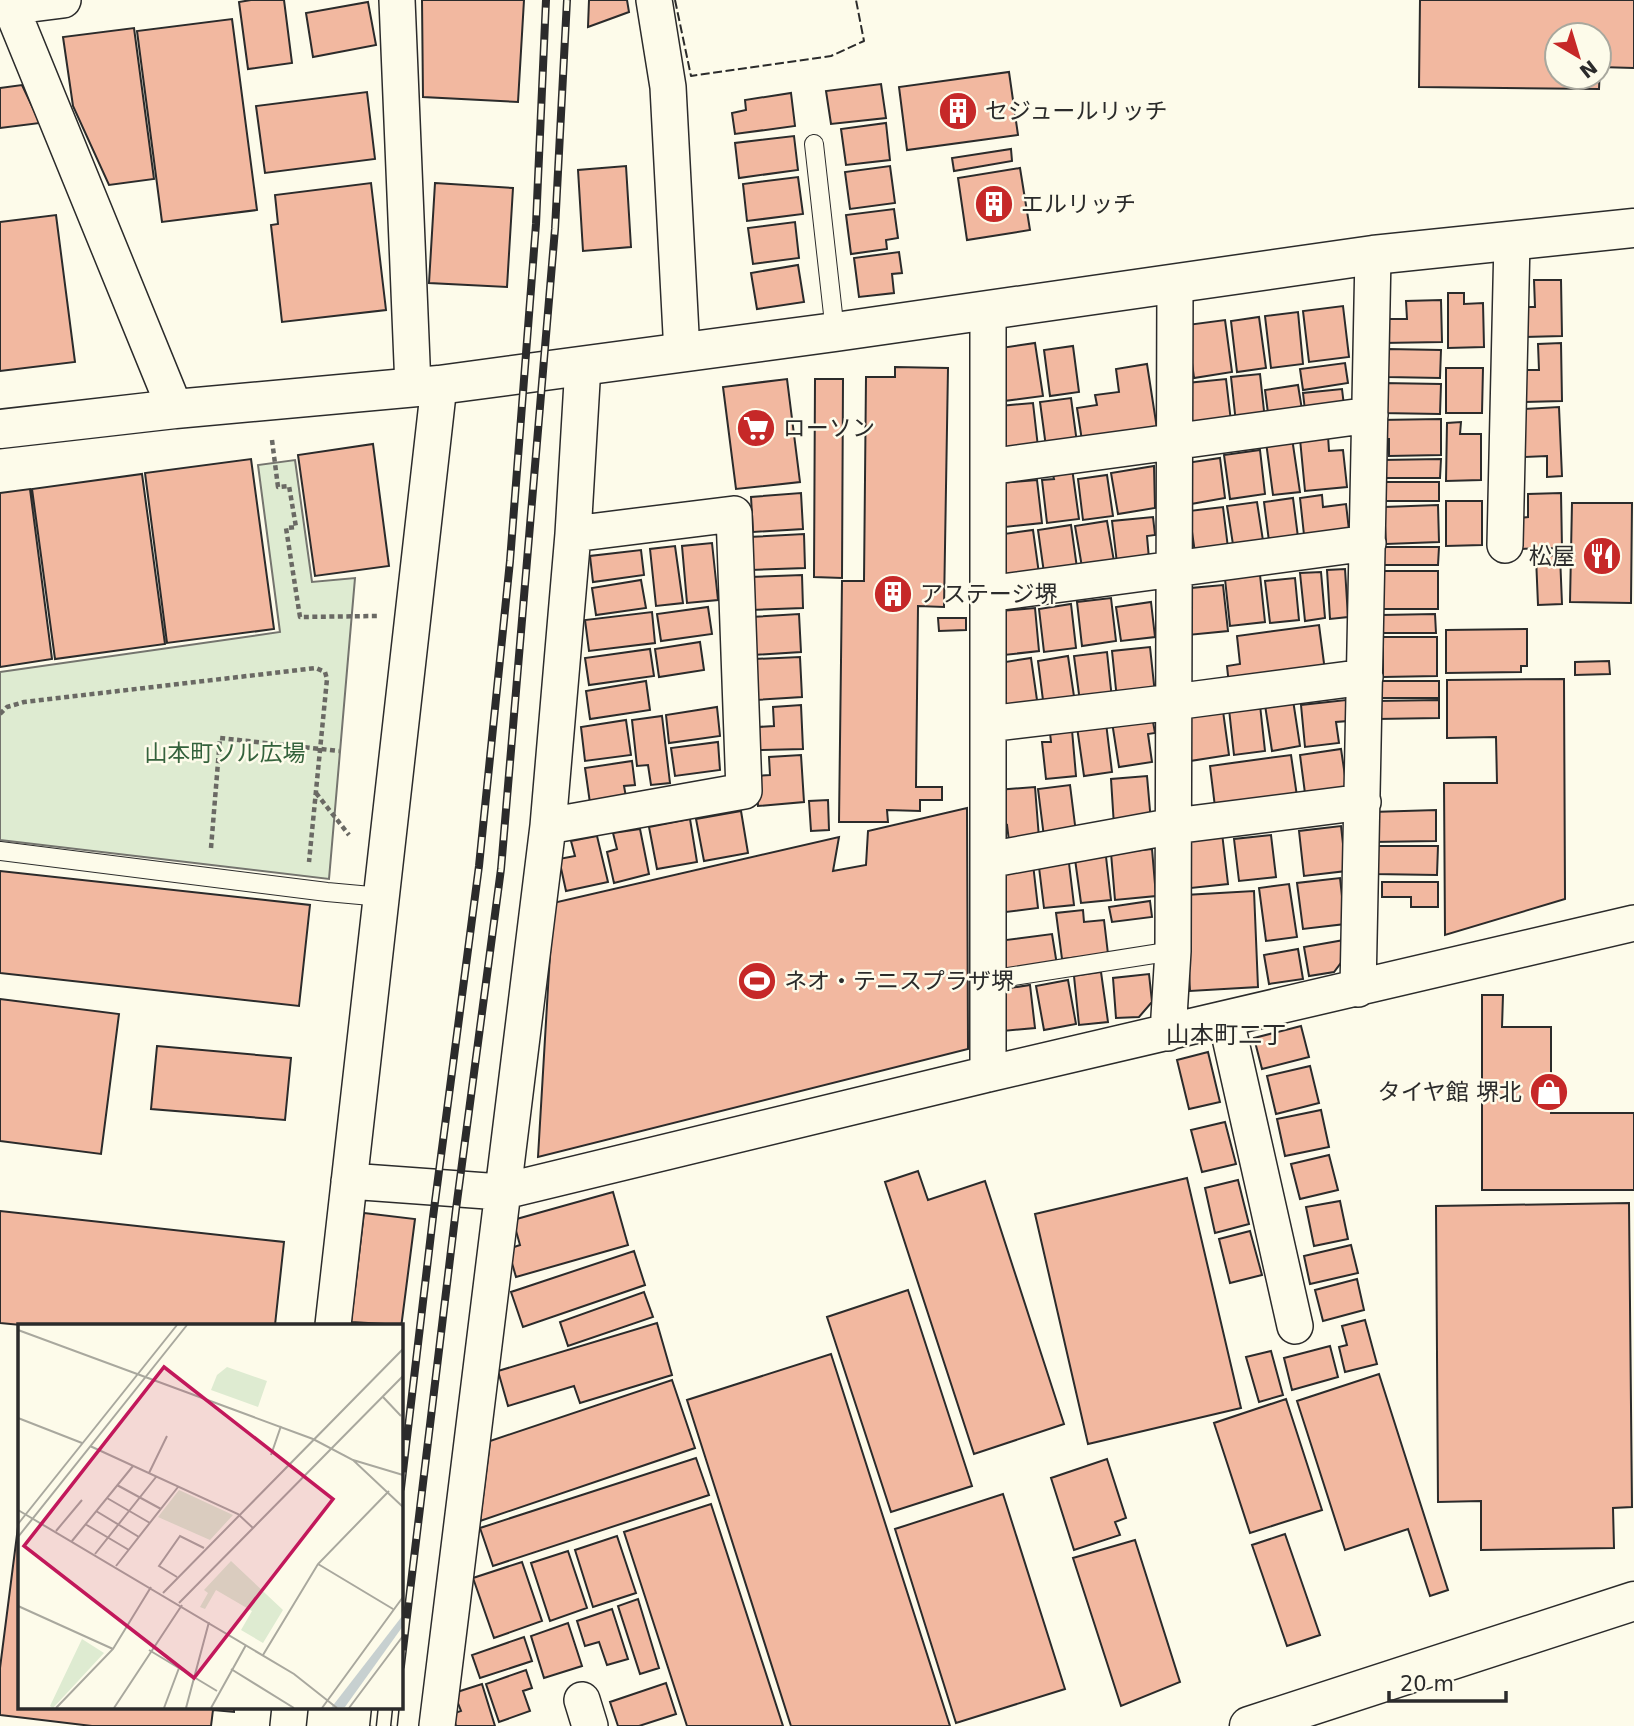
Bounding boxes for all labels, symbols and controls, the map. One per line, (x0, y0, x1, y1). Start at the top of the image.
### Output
north arrow (1543, 21, 1613, 91)
text: N (1575, 56, 1602, 83)
building icon: セジュールリッチ (937, 90, 979, 132)
place label: セジュールリッチ (985, 98, 1167, 124)
building icon: エルリッチ (973, 183, 1015, 225)
place label: エルリッチ (1021, 191, 1136, 217)
supermarket icon: ローソン (735, 407, 777, 449)
place label: ローソン (783, 415, 875, 441)
restaurant icon: 松屋 (1581, 535, 1623, 577)
place label: 松屋 (1529, 543, 1575, 569)
building icon: アステージ堺 (872, 573, 914, 615)
place label: アステージ堺 (920, 581, 1058, 607)
park label: 山本町ソル広場 (145, 740, 306, 766)
sports icon: ネオ・テニスプラザ堺 (736, 960, 778, 1002)
place label: ネオ・テニスプラザ堺 (784, 968, 1014, 994)
district label: 山本町二丁 (1166, 1021, 1286, 1049)
shop icon: タイヤ館 堺北 (1528, 1071, 1570, 1113)
place label: タイヤ館 堺北 (1377, 1079, 1522, 1105)
inset map (18, 1324, 402, 1708)
scale bar (1389, 1660, 1506, 1704)
text: 20 m (1400, 1672, 1454, 1696)

